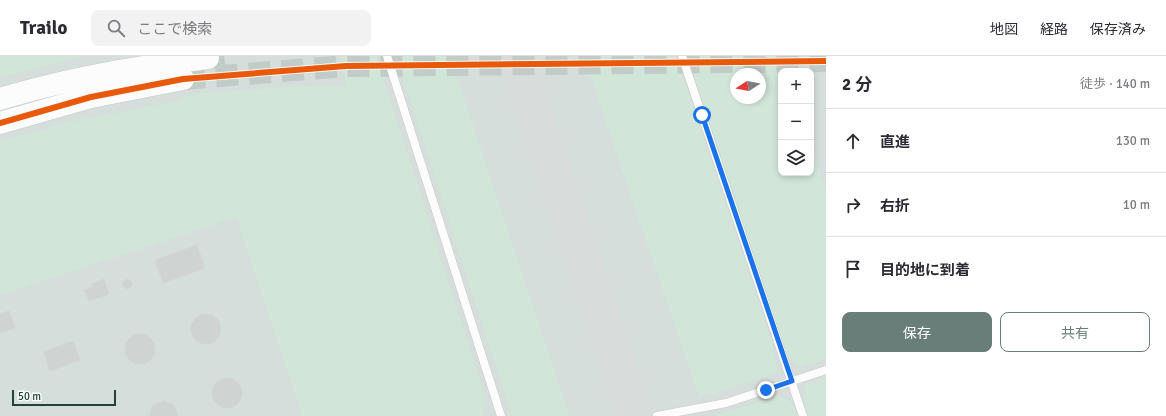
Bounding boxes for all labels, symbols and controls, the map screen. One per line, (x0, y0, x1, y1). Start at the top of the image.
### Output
search box (91, 10, 371, 46)
text: Trailo (20, 16, 67, 40)
icon: search (105, 17, 127, 39)
text: ここで検索 (137, 20, 212, 38)
text: 地図 (990, 21, 1018, 38)
text: 経路 (1040, 21, 1068, 38)
text: 保存済み (1090, 21, 1146, 38)
north arrow (730, 68, 766, 104)
map controls (778, 68, 814, 176)
button: + (778, 68, 814, 104)
text: 2 分 (842, 74, 872, 95)
text: 徒歩 · 140 m (1080, 76, 1150, 92)
button: − (778, 104, 814, 140)
route start (693, 106, 711, 124)
icon: ahead (842, 130, 864, 152)
text: 直進 (880, 133, 910, 151)
text: 130 m (1116, 133, 1150, 149)
button: layers (778, 140, 814, 176)
icon: right (842, 194, 864, 216)
text: 右折 (880, 197, 910, 215)
text: 10 m (1123, 197, 1150, 213)
icon: arrive (842, 258, 864, 280)
text: 目的地に到着 (880, 261, 970, 279)
button: 保存 (842, 312, 992, 352)
button: 共有 (1000, 312, 1150, 352)
route end (757, 381, 775, 399)
scale bar (12, 388, 116, 407)
text: 50 m (18, 390, 41, 403)

